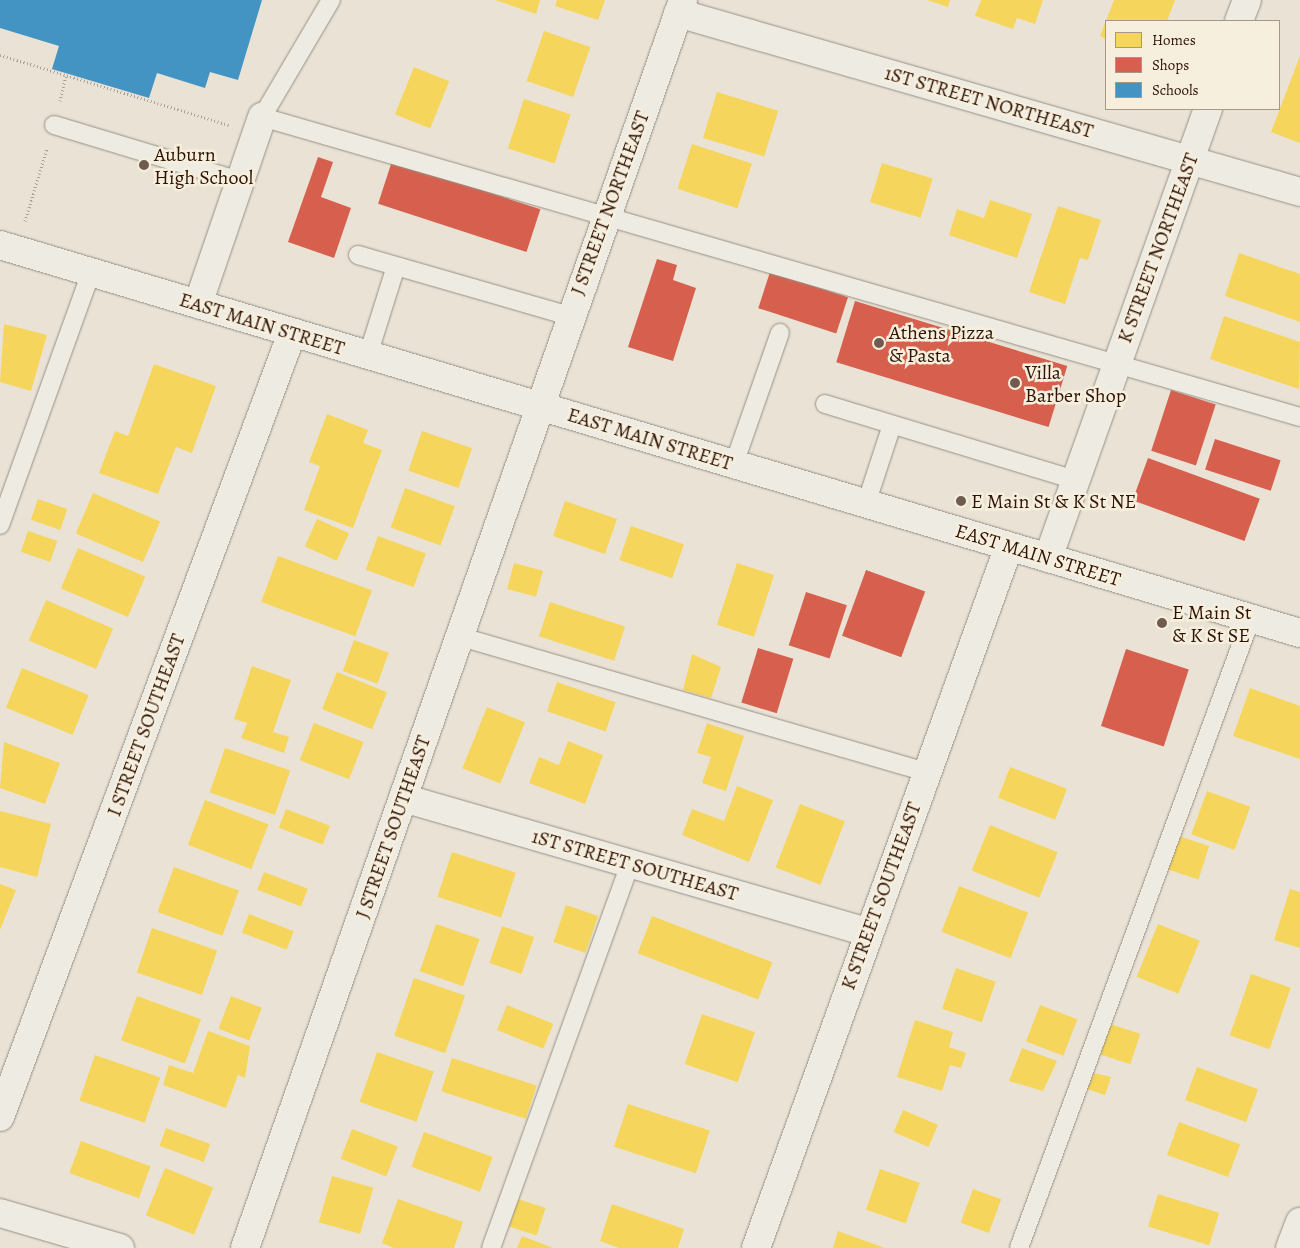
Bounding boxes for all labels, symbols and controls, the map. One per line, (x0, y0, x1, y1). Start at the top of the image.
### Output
legend (1105, 20, 1280, 110)
text: Homes (1152, 30, 1196, 50)
text: Shops (1152, 55, 1189, 75)
street label: 1ST STREET NORTHEAST (882, 61, 1096, 143)
text: Schools (1152, 80, 1199, 100)
street label: J STREET NORTHEAST (566, 108, 654, 298)
place label: Auburn High School (154, 142, 253, 189)
street label: K STREET NORTHEAST (1112, 150, 1204, 346)
marker: Auburn High School (138, 159, 150, 171)
street label: EAST MAIN STREET (177, 287, 347, 361)
place label: Athens Pizza & Pasta (889, 320, 994, 367)
marker: Athens Pizza & Pasta (873, 337, 885, 349)
place label: Villa Barber Shop (1025, 360, 1126, 407)
marker: Villa Barber Shop (1009, 377, 1021, 389)
street label: EAST MAIN STREET (565, 402, 735, 476)
place label: E Main St & K St NE (971, 489, 1136, 513)
marker: E Main St & K St NE (955, 495, 967, 507)
street label: EAST MAIN STREET (953, 518, 1123, 592)
place label: E Main St & K St SE (1172, 600, 1252, 647)
marker: E Main St & K St SE (1156, 617, 1168, 629)
street label: I STREET SOUTHEAST (102, 630, 190, 820)
street label: J STREET SOUTHEAST (350, 732, 436, 922)
street label: K STREET SOUTHEAST (836, 799, 926, 993)
street label: 1ST STREET SOUTHEAST (529, 824, 741, 906)

